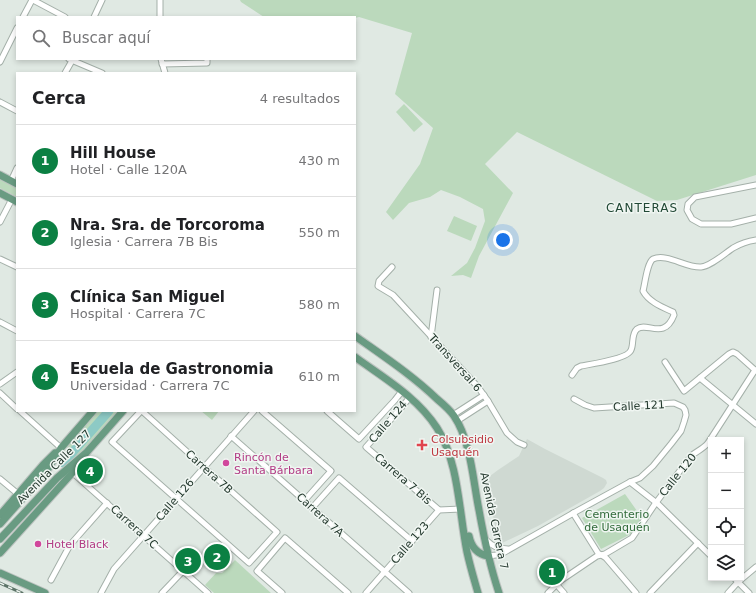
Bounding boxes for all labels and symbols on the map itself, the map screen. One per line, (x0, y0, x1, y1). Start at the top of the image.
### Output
district label: CANTERAS (606, 201, 678, 215)
your location (493, 230, 513, 250)
street label: Transversal 6 (425, 331, 484, 394)
street label: Calle 124 (366, 398, 410, 446)
street label: Calle 121 (613, 398, 665, 414)
street label: Avenida Calle 127 (14, 427, 94, 507)
place label: Colsubsidio Usaquén (431, 433, 494, 459)
marker: Colsubsidio Usaquén (416, 439, 428, 451)
street label: Carrera 7B (183, 447, 235, 497)
place label: Rincón de Santa Bárbara (234, 451, 313, 477)
street label: Carrera 7 Bis (372, 451, 434, 507)
street label: Calle 120 (657, 451, 699, 499)
pin: 4 (77, 456, 103, 486)
marker: Rincón de Santa Bárbara (221, 458, 231, 468)
street label: Avenida Carrera 7 (477, 471, 511, 571)
street label: Calle 126 (153, 476, 197, 524)
street label: Carrera 7A (294, 490, 347, 540)
street label: Carrera 7C (108, 502, 161, 552)
park label: Cementerio de Usaquén (584, 508, 650, 534)
street label: Calle 123 (388, 519, 432, 567)
place label: Hotel Black (46, 538, 109, 551)
marker: Hotel Black (33, 539, 43, 549)
pin: 2 (204, 542, 230, 572)
pin: 3 (175, 546, 201, 576)
pin: 1 (539, 557, 565, 587)

